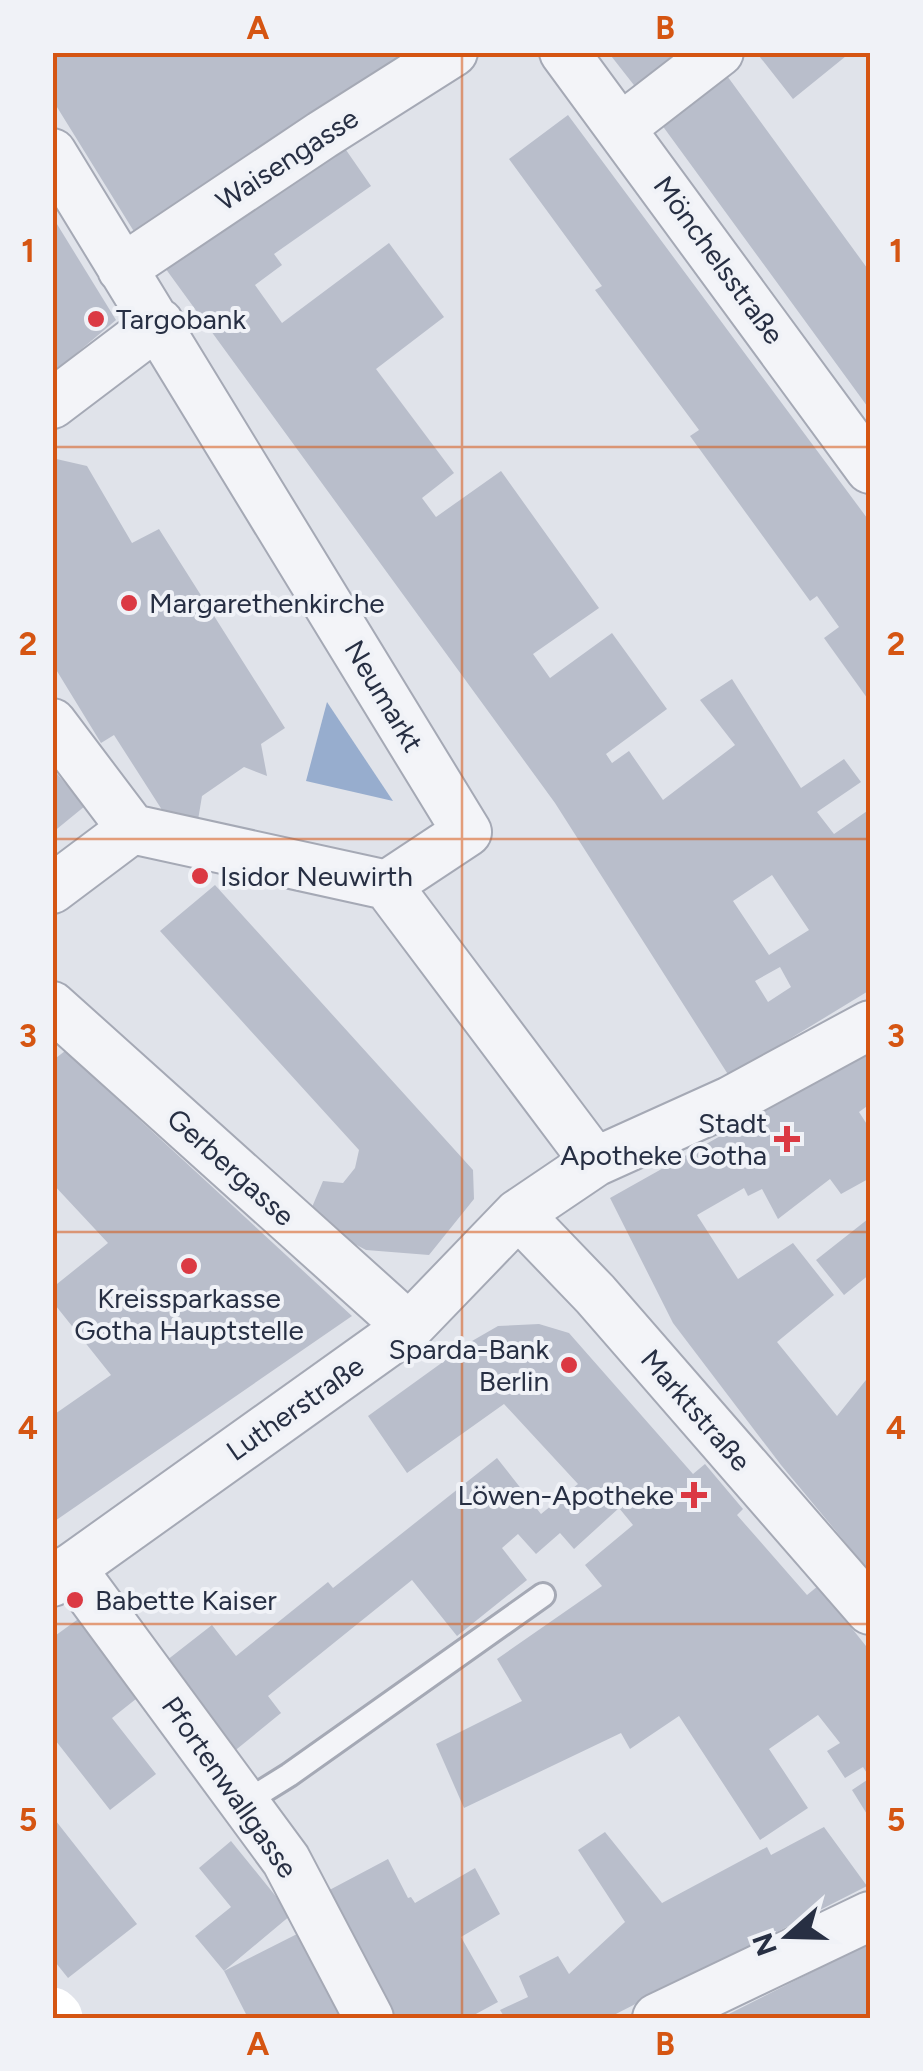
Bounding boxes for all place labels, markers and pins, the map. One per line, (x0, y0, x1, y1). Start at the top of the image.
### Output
place label: Targobank (116, 302, 246, 336)
marker: Targobank (85, 308, 107, 330)
place label: Margarethenkirche (149, 586, 385, 620)
marker: Margarethenkirche (118, 592, 140, 614)
place label: Isidor Neuwirth (220, 859, 413, 893)
marker: Isidor Neuwirth (189, 865, 211, 887)
place label: Stadt Apotheke Gotha (560, 1106, 767, 1172)
marker: Stadt Apotheke Gotha (776, 1128, 798, 1150)
marker: Kreissparkasse Gotha Hauptstelle (178, 1255, 200, 1277)
place label: Kreissparkasse Gotha Hauptstelle (74, 1281, 304, 1347)
place label: Sparda-Bank Berlin (389, 1332, 549, 1398)
marker: Sparda-Bank Berlin (558, 1354, 580, 1376)
place label: Löwen-Apotheke (458, 1478, 674, 1512)
marker: Löwen-Apotheke (683, 1484, 705, 1506)
place label: Babette Kaiser (95, 1583, 277, 1617)
marker: Babette Kaiser (64, 1589, 86, 1611)

